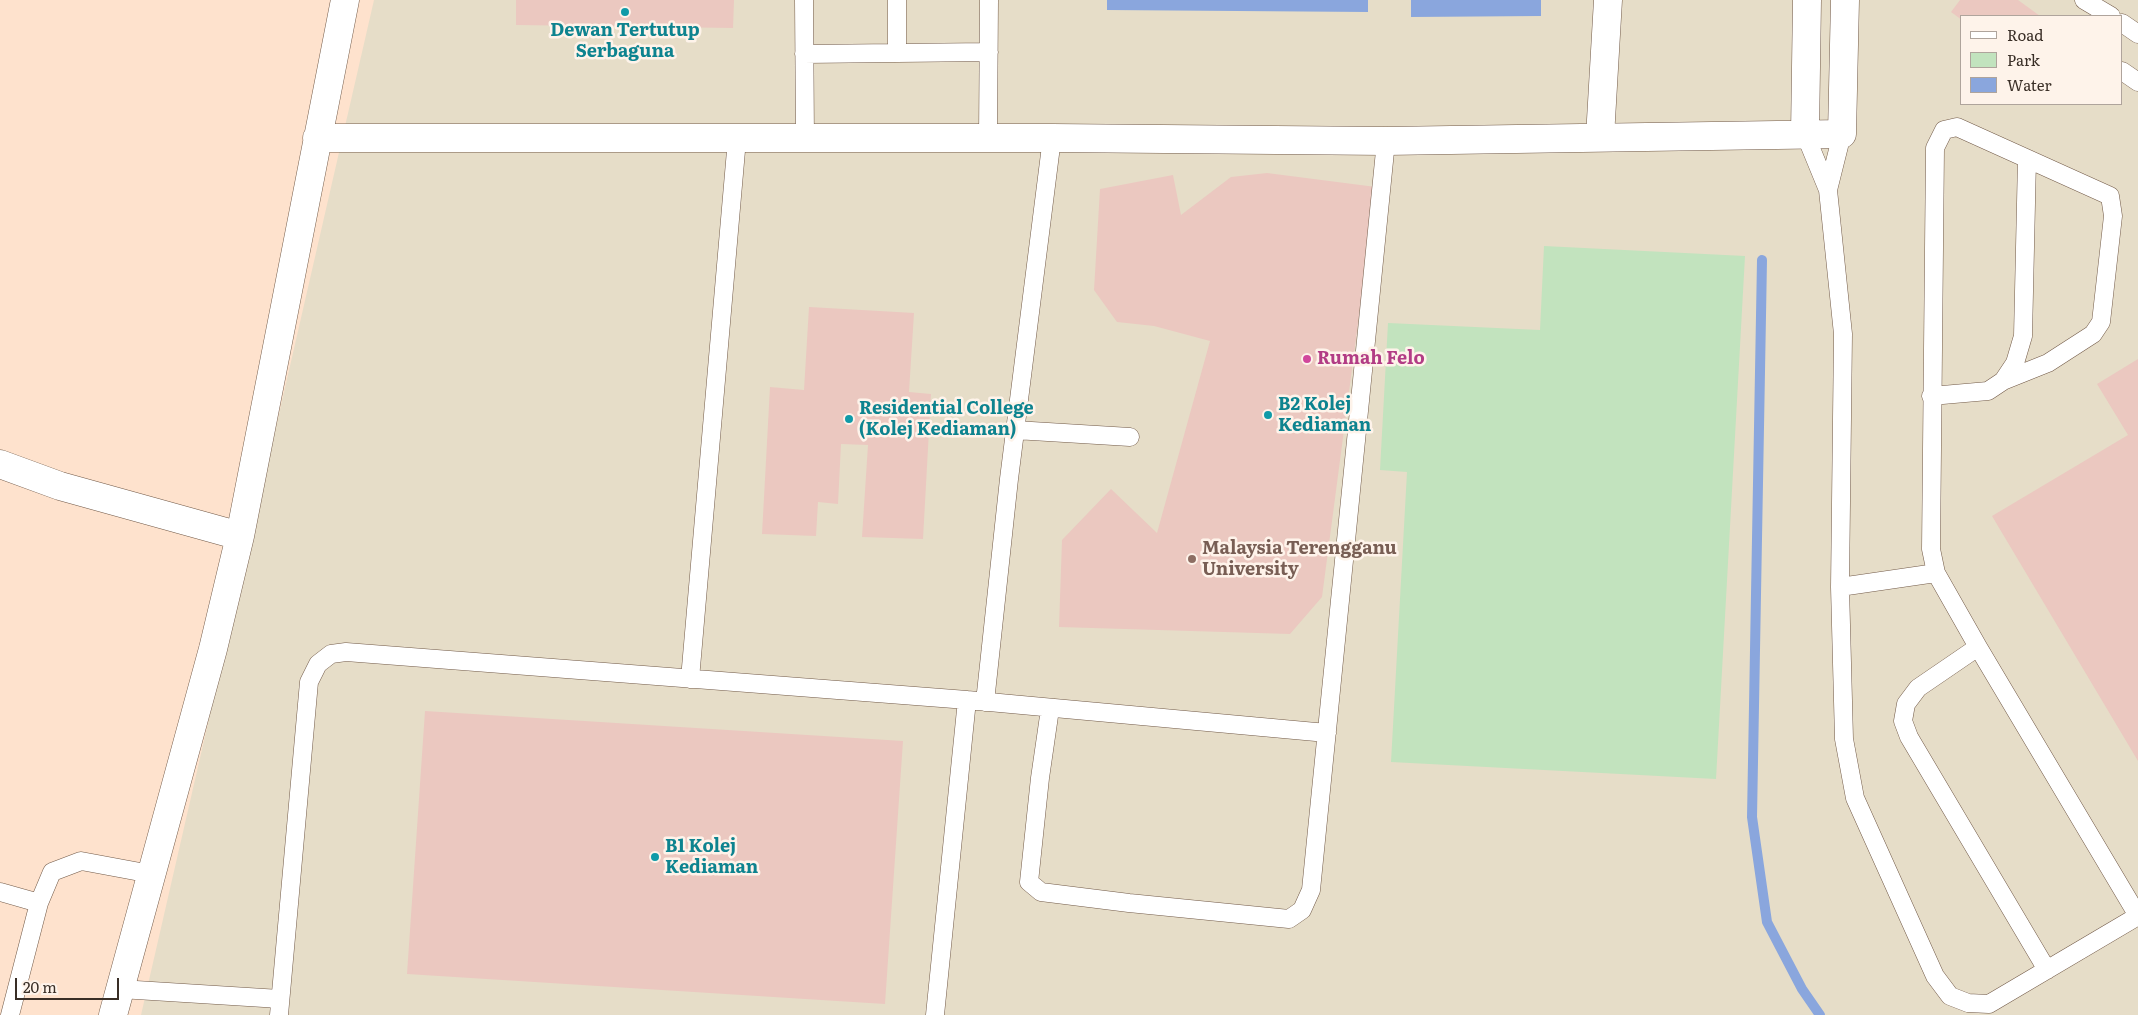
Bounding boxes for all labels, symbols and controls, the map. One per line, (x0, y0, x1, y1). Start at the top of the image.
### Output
marker: Dewan Tertutup Serbaguna (619, 6, 631, 18)
legend (1960, 15, 2123, 105)
place label: Dewan Tertutup Serbaguna (550, 20, 700, 62)
text: Road (2007, 23, 2043, 46)
text: Park (2007, 48, 2040, 71)
text: Water (2007, 73, 2052, 96)
place label: Rumah Felo (1317, 348, 1425, 370)
marker: Rumah Felo (1301, 353, 1313, 365)
place label: B2 Kolej Kediaman (1278, 394, 1371, 436)
place label: Residential College (Kolej Kediaman) (859, 398, 1034, 440)
marker: B2 Kolej Kediaman (1262, 409, 1274, 421)
marker: Residential College (Kolej Kediaman) (843, 413, 855, 425)
place label: Malaysia Terengganu University (1202, 538, 1397, 580)
marker: Malaysia Terengganu University (1186, 553, 1198, 565)
place label: B1 Kolej Kediaman (665, 836, 758, 879)
marker: B1 Kolej Kediaman (649, 851, 661, 863)
scale bar (18, 968, 121, 1000)
text: 20 m (23, 975, 57, 998)

